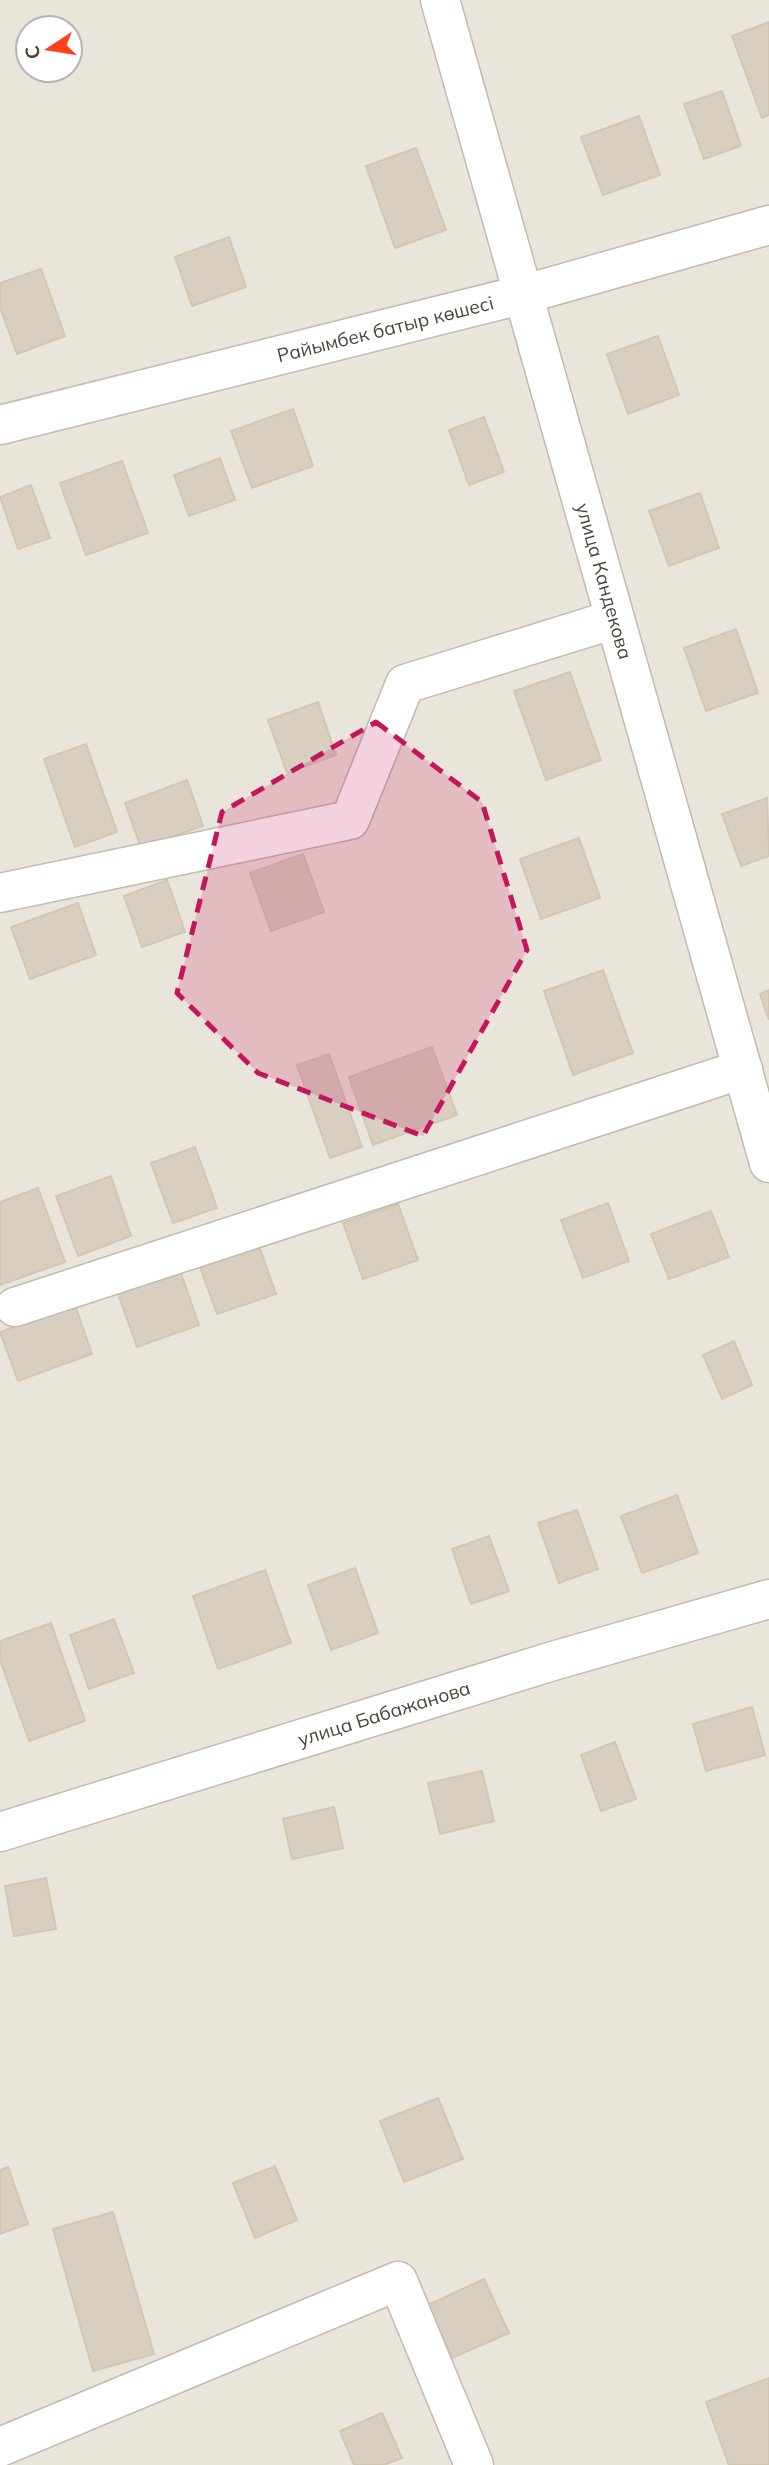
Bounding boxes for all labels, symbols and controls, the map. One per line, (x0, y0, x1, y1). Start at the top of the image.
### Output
north arrow (14, 14, 84, 84)
text: С (19, 44, 45, 61)
street label: Райымбек батыр көшесі (274, 290, 496, 367)
street label: улица Кандекова (571, 500, 638, 662)
street label: улица Бабажанова (295, 1675, 473, 1751)

